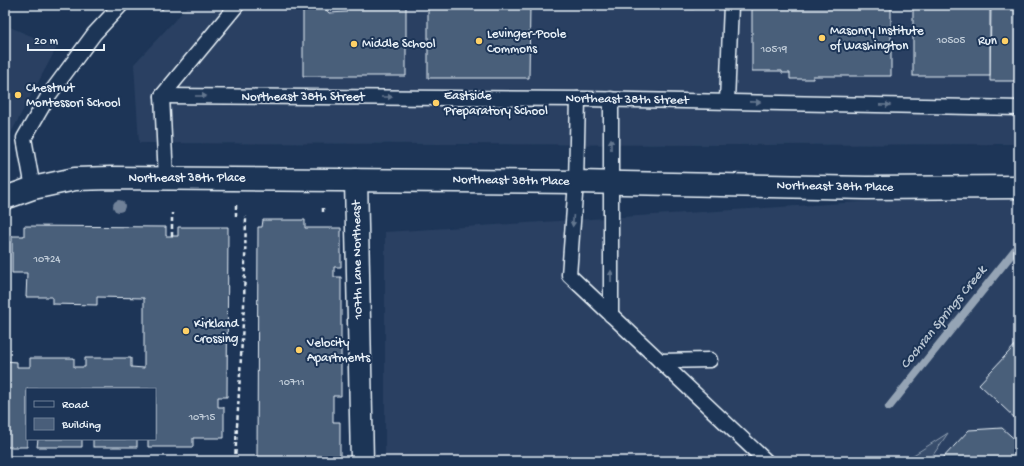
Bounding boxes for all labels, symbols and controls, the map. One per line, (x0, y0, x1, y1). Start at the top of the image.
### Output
place label: Masonry Institute of Washington (830, 24, 924, 54)
scale bar (28, 26, 104, 52)
place label: Levinger-Poole Commons (487, 27, 567, 57)
marker: Masonry Institute of Washington (817, 33, 827, 43)
place label: Run (978, 34, 998, 49)
text: 20 m (34, 35, 59, 49)
house number: 10505 (936, 35, 965, 47)
marker: Levinger-Poole Commons (474, 36, 484, 46)
marker: Run (1000, 36, 1010, 46)
place label: Middle School (362, 37, 436, 52)
marker: Middle School (349, 39, 359, 49)
house number: 10519 (760, 44, 788, 56)
place label: Chestnut Montessori School (26, 81, 121, 111)
place label: Eastside Preparatory School (443, 89, 548, 119)
marker: Chestnut Montessori School (13, 90, 23, 100)
street label: Northeast 38th Street (241, 90, 366, 105)
street label: Northeast 38th Street (565, 91, 690, 109)
one-way arrow (195, 93, 208, 99)
one-way arrow (381, 94, 394, 100)
marker: Eastside Preparatory School (431, 98, 441, 108)
one-way arrow (749, 99, 762, 105)
one-way arrow (879, 101, 891, 108)
one-way arrow (608, 137, 614, 150)
street label: Northeast 38th Place (129, 171, 246, 186)
street label: Northeast 38th Place (452, 172, 570, 190)
street label: Northeast 38th Place (776, 178, 894, 196)
street label: 107th Lane Northeast (349, 199, 367, 321)
one-way arrow (570, 215, 577, 227)
house number: 10724 (32, 254, 61, 266)
water label: Cochran Springs Creek (897, 262, 992, 373)
one-way arrow (608, 269, 614, 282)
place label: Kirkland Crossing (194, 317, 240, 347)
marker: Kirkland Crossing (181, 326, 191, 336)
place label: Velocity Apartments (306, 336, 372, 366)
marker: Velocity Apartments (294, 345, 304, 355)
house number: 10711 (278, 377, 305, 389)
legend (26, 388, 156, 440)
text: Road (62, 399, 89, 413)
house number: 10715 (188, 412, 216, 424)
text: Building (61, 419, 101, 433)

